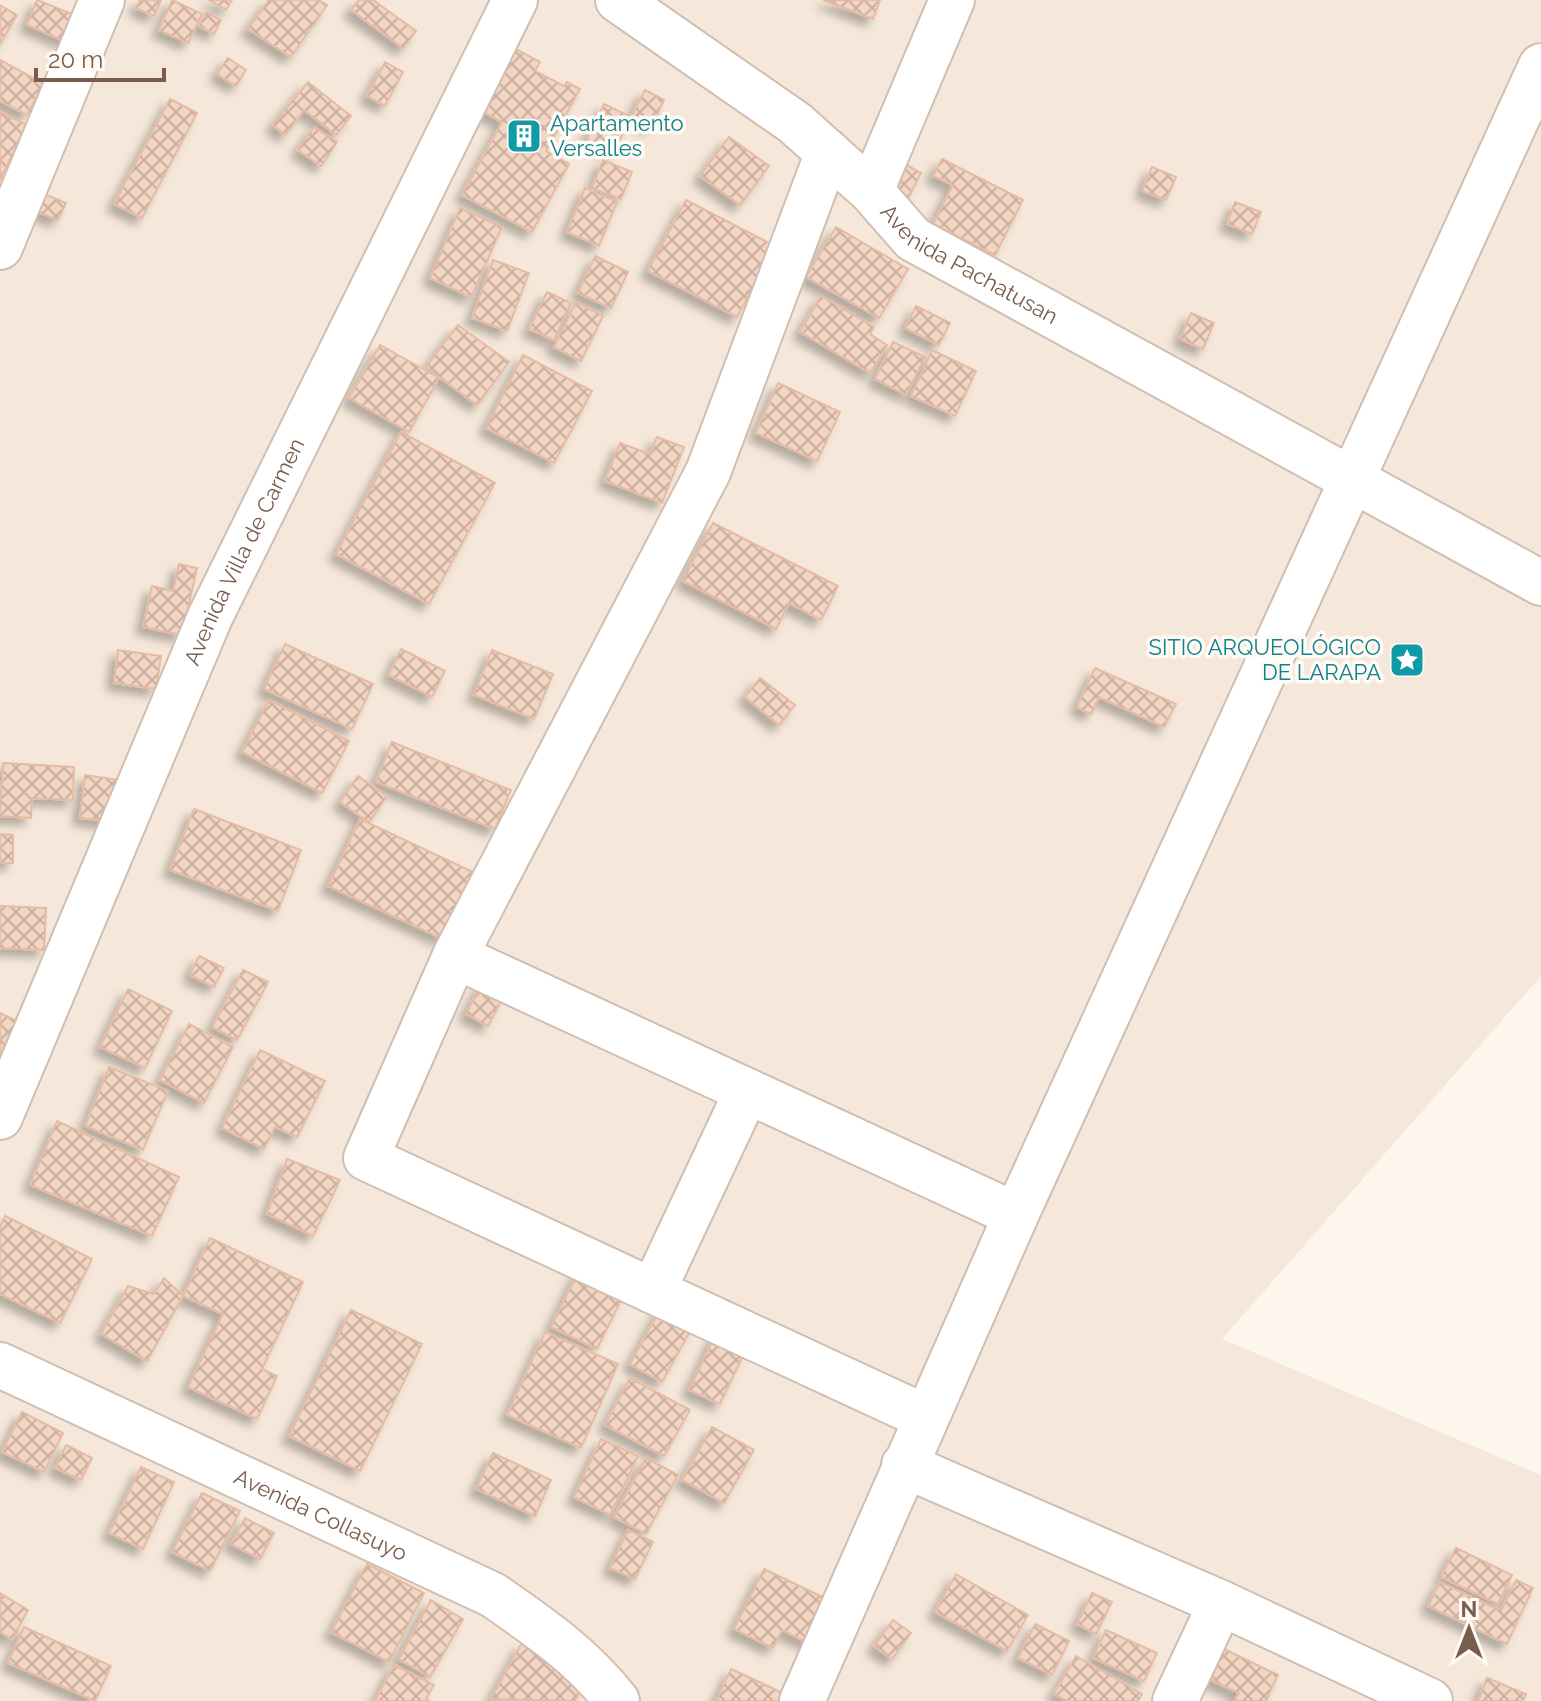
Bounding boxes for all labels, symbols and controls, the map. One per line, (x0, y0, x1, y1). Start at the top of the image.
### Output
scale bar (36, 32, 164, 82)
text: 20 m (48, 45, 103, 74)
place label: Apartamento Versalles (550, 110, 684, 161)
building icon: Apartamento Versalles (505, 117, 543, 155)
street label: Avenida Pachatusan (875, 199, 1063, 329)
street label: Avenida Villa de Carmen (178, 434, 309, 669)
place label: SITIO ARQUEOLÓGICO DE LARAPA (1149, 634, 1381, 685)
place icon: SITIO ARQUEOLÓGICO DE LARAPA (1388, 641, 1426, 679)
street label: Avenida Collasuyo (230, 1463, 411, 1566)
north arrow (1429, 1589, 1509, 1669)
text: N (1461, 1596, 1477, 1622)

